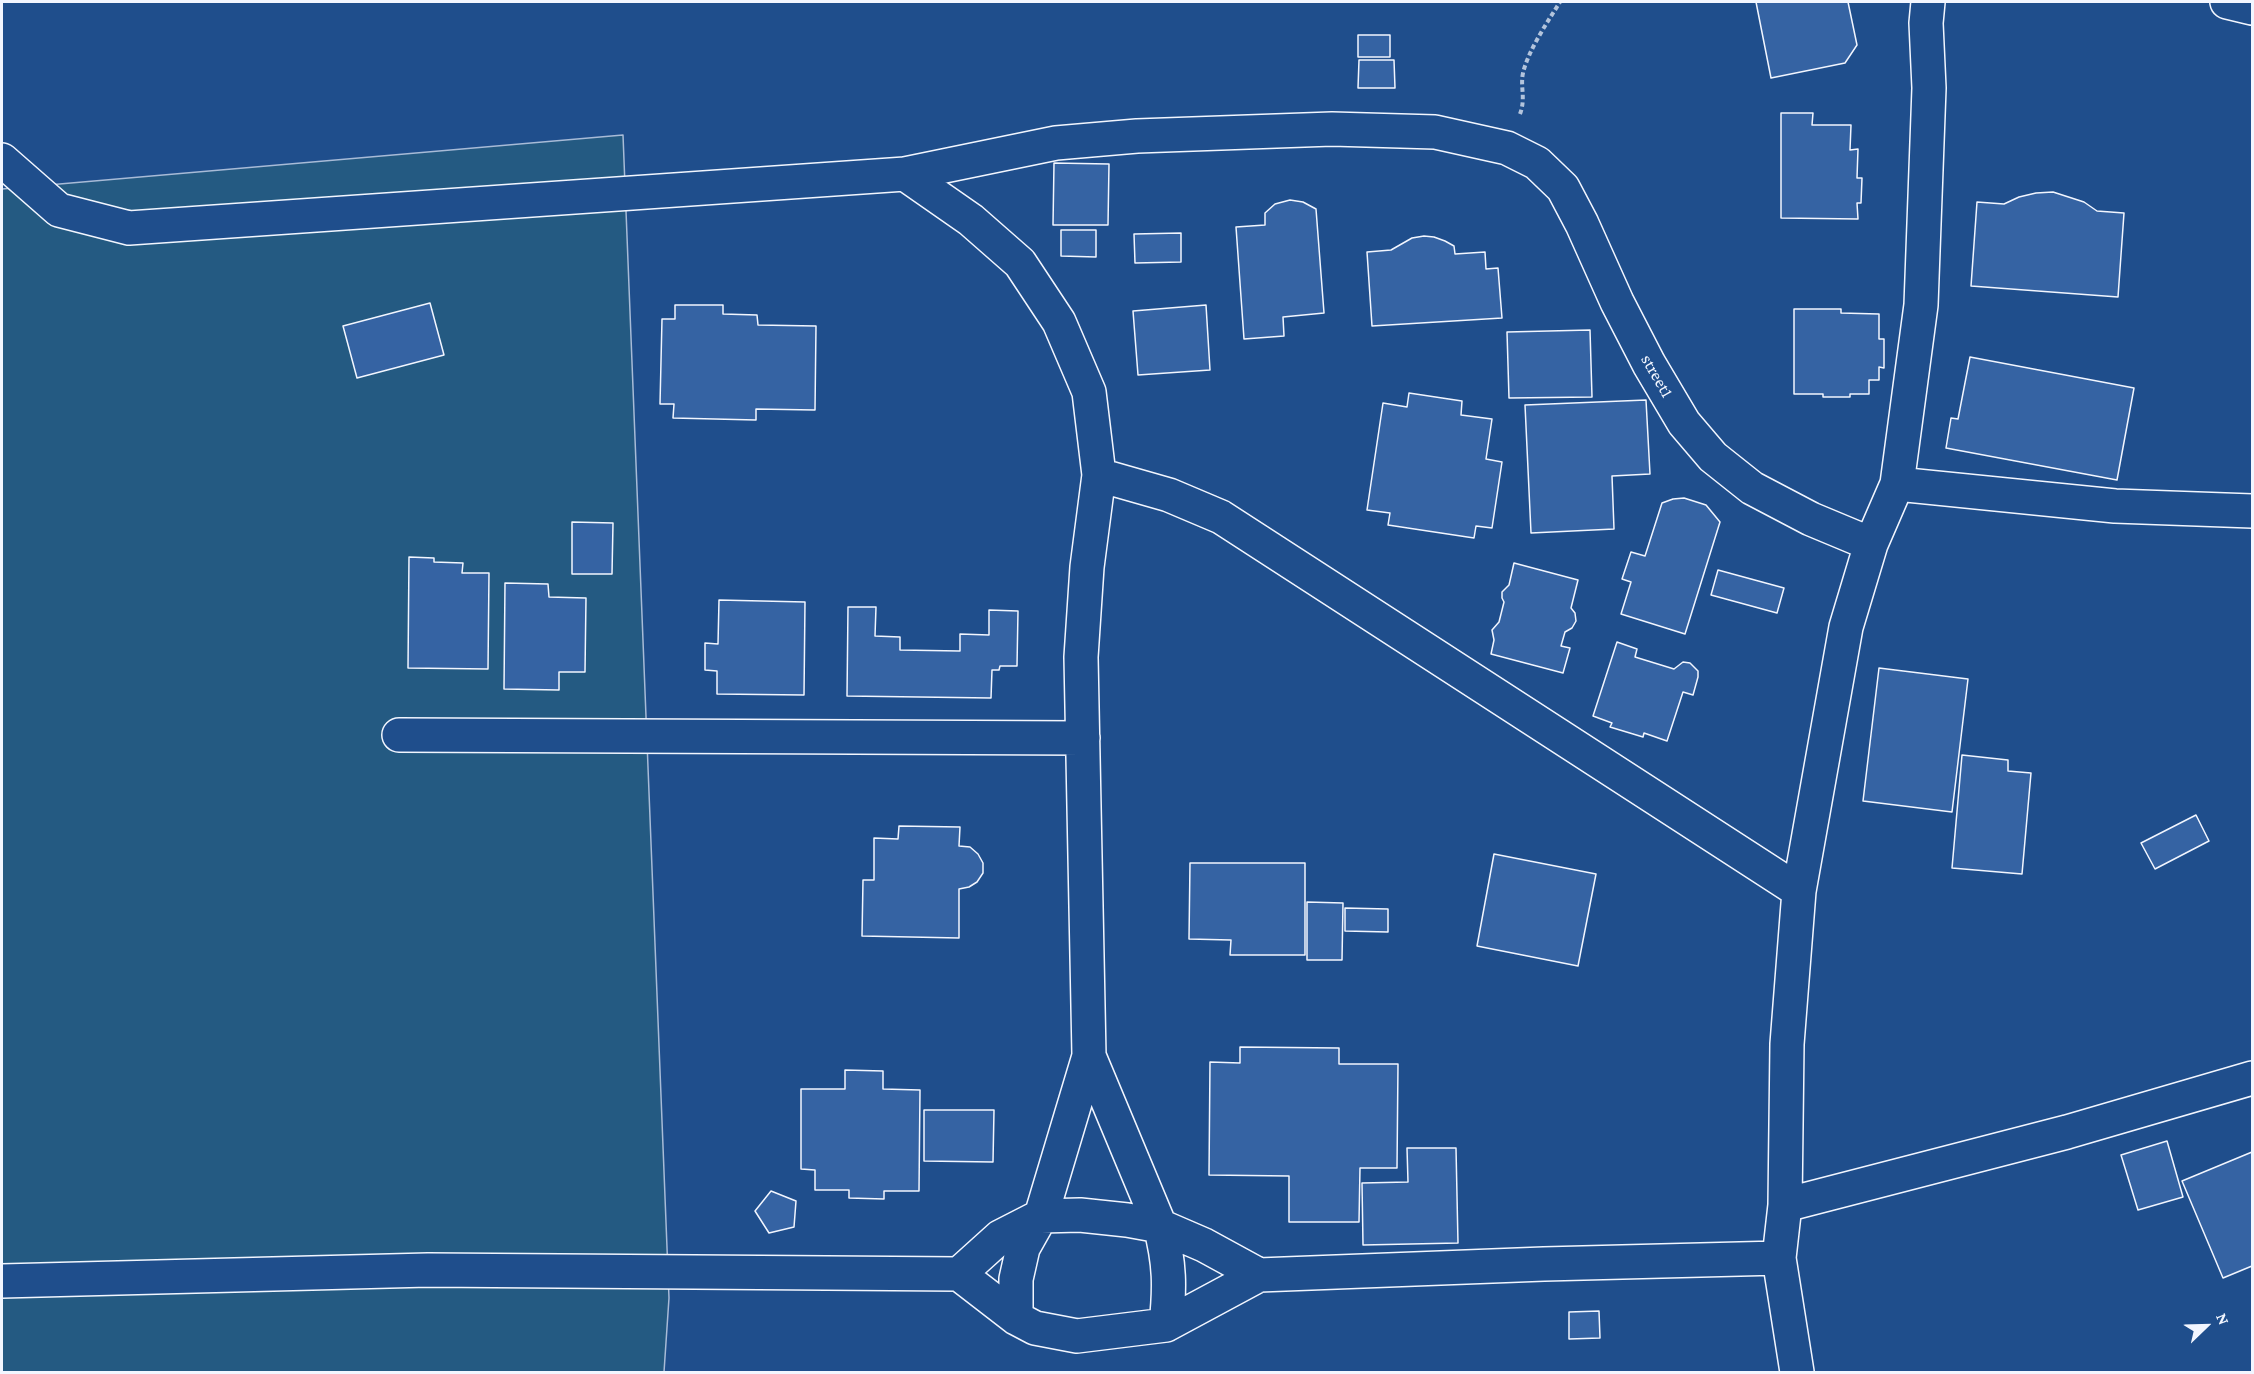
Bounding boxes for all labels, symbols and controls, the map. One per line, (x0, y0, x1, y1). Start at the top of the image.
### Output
street label: street1 (1636, 350, 1678, 402)
north arrow (2176, 1296, 2236, 1356)
text: N (2213, 1310, 2233, 1327)

